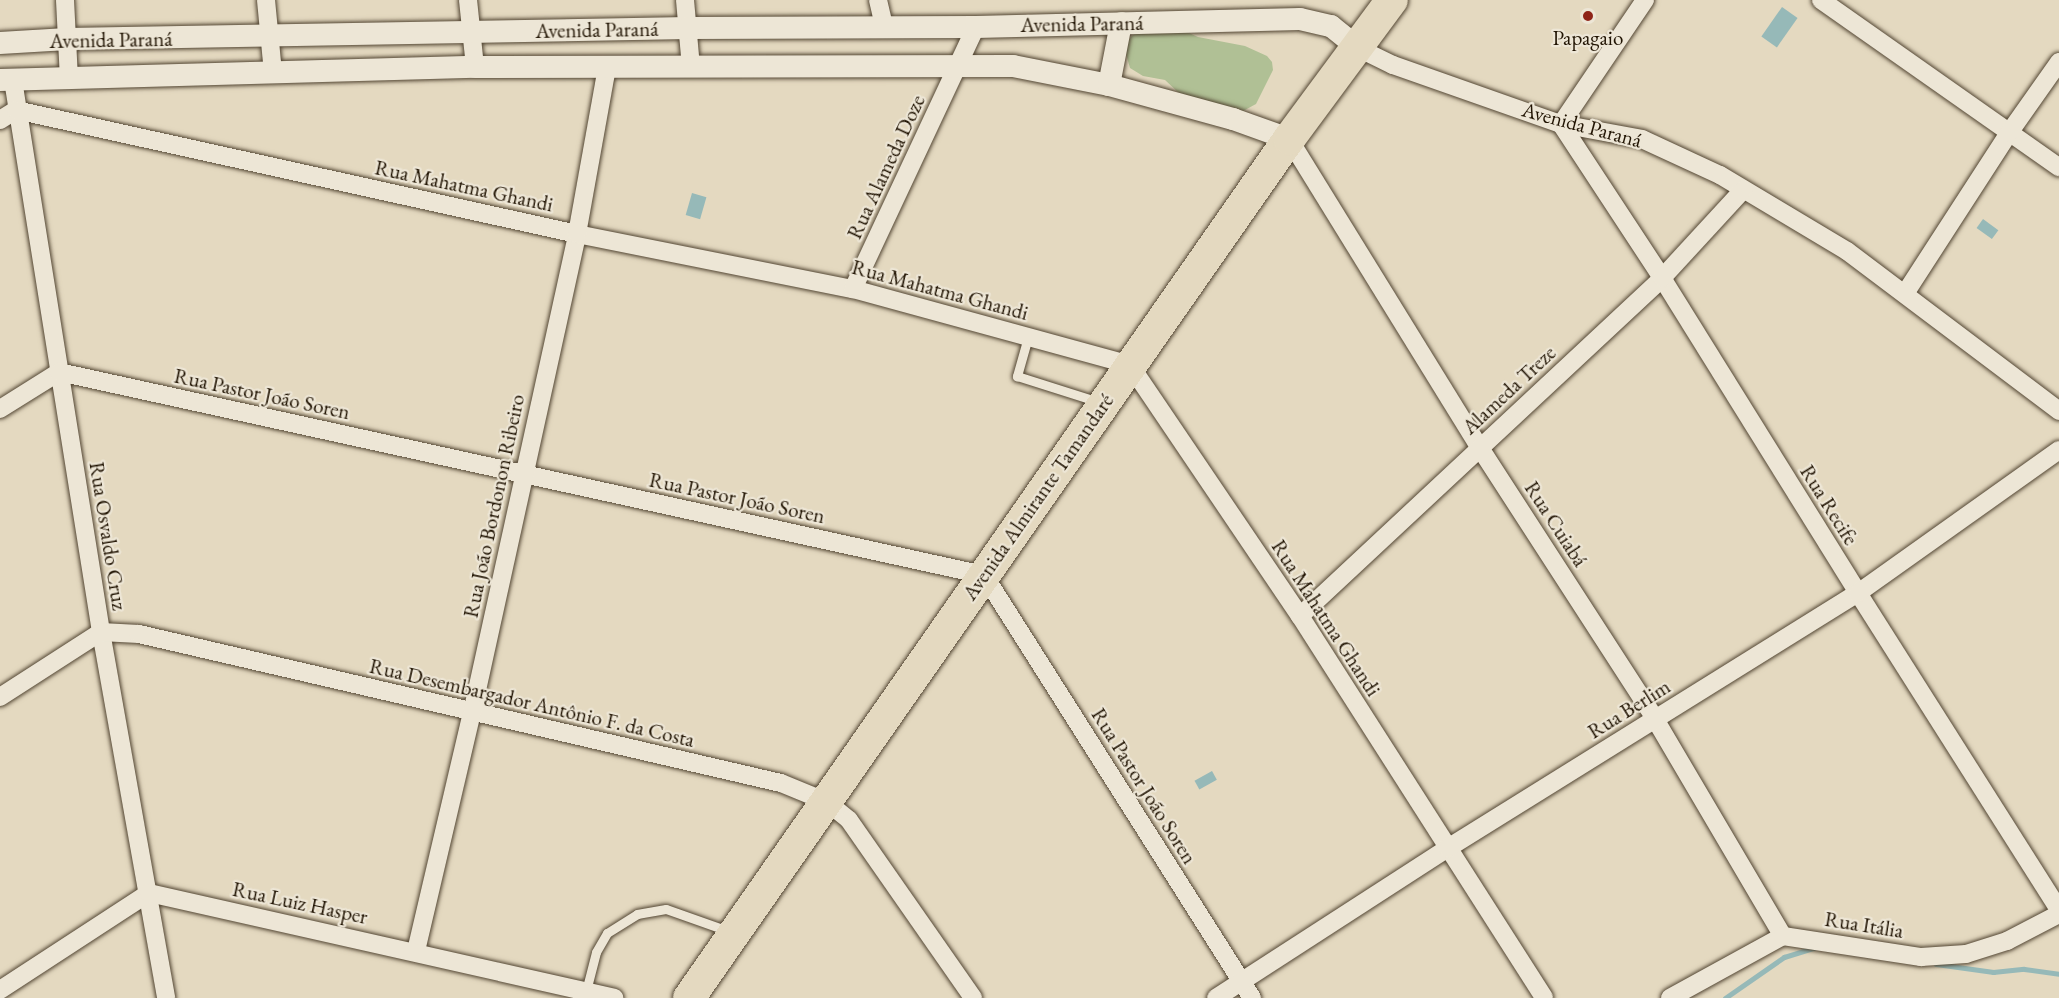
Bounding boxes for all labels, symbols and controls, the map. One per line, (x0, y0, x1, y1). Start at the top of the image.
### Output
marker: Papagaio (1581, 9, 1595, 23)
street label: Avenida Paraná (1020, 10, 1144, 38)
street label: Avenida Paraná (535, 16, 659, 44)
place label: Papagaio (1553, 25, 1623, 51)
street label: Avenida Paraná (49, 26, 173, 54)
street label: Rua Alameda Doze (842, 91, 930, 243)
street label: Avenida Paraná (1519, 97, 1645, 153)
street label: Rua Mahatma Ghandi (373, 155, 555, 217)
street label: Rua Mahatma Ghandi (849, 254, 1031, 326)
street label: Alameda Treze (1457, 340, 1561, 440)
street label: Rua Pastor João Soren (172, 363, 352, 425)
street label: Avenida Almirante Tamandaré (957, 389, 1119, 605)
street label: Rua João Bordonon Ribeiro (458, 392, 530, 620)
street label: Rua Osvaldo Cruz (84, 460, 132, 612)
street label: Rua Recife (1795, 460, 1863, 550)
street label: Rua Pastor João Soren (647, 467, 827, 529)
street label: Rua Cuiabá (1519, 477, 1593, 571)
street label: Rua Mahatma Ghandi (1266, 535, 1386, 701)
street label: Rua Desembargador Antônio F. da Costa (367, 653, 697, 753)
street label: Rua Berlim (1583, 674, 1675, 744)
street label: Rua Pastor João Soren (1086, 703, 1202, 869)
street label: Rua Luiz Hasper (230, 876, 370, 930)
street label: Rua Itália (1823, 906, 1905, 944)

